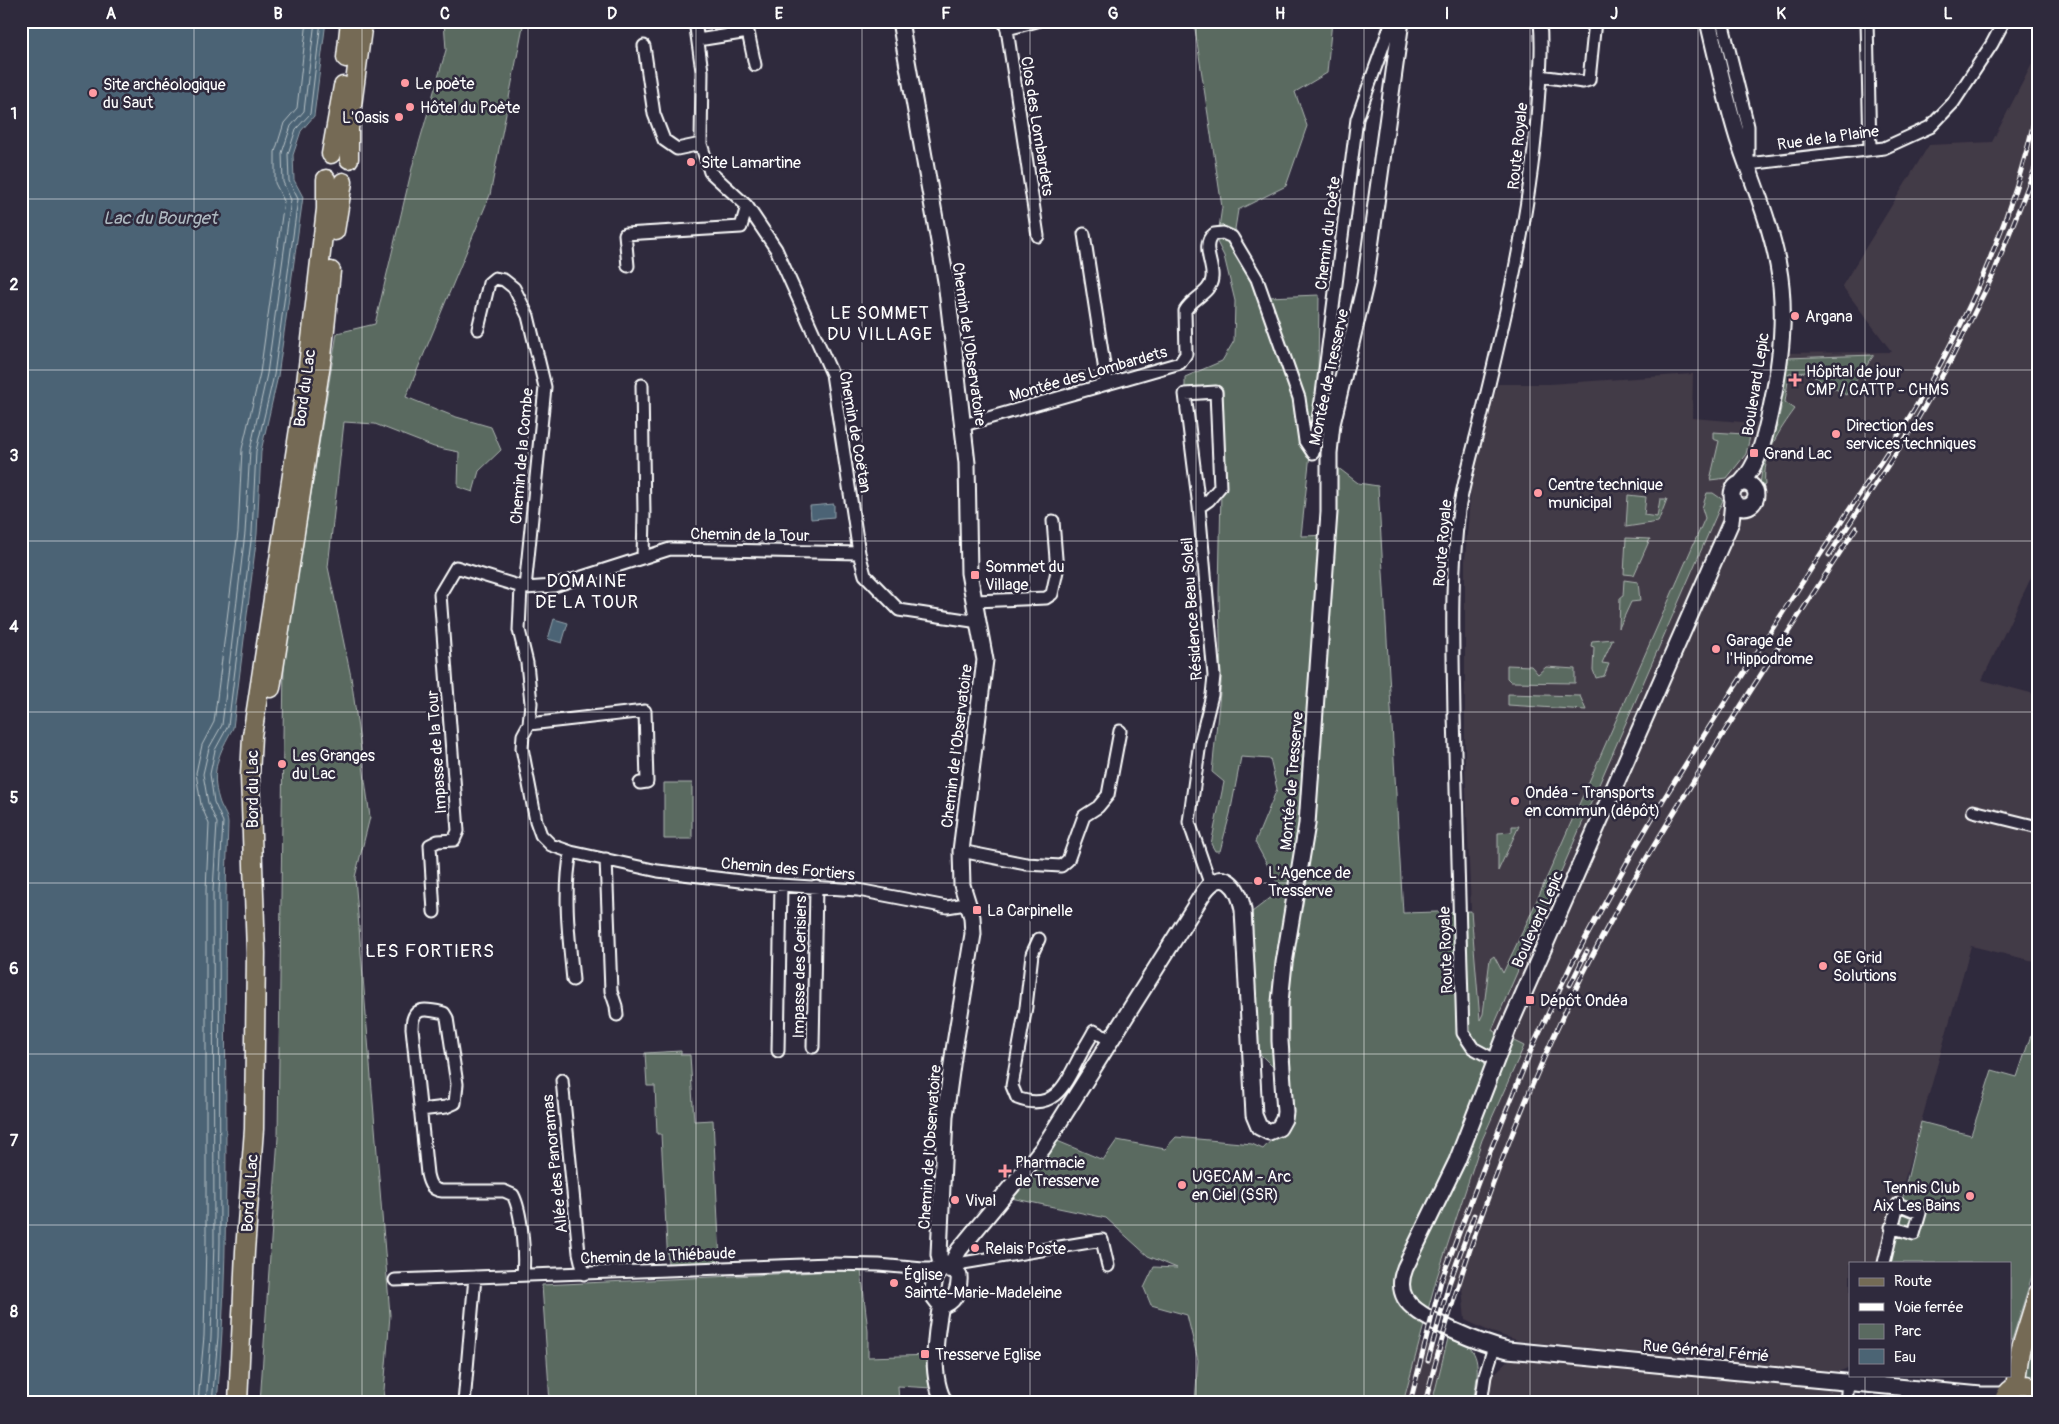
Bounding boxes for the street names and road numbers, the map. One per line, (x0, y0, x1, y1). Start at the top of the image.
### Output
street label: Clos des Lombardets (1016, 55, 1058, 197)
street label: Route Royale (1503, 101, 1533, 191)
street label: Rue de la Plaine (1776, 121, 1880, 155)
street label: Chemin du Poète (1311, 175, 1345, 291)
street label: Chemin de l'Observatoire (948, 261, 990, 427)
street label: Montée de Tresserve (1305, 307, 1353, 447)
street label: Boulevard Lepic (1738, 331, 1774, 437)
street label: Montée des Lombardets (1007, 342, 1169, 406)
street label: Bord du Lac (290, 348, 320, 428)
street label: Chemin de Coëtan (834, 370, 876, 495)
street label: Chemin de la Combe (506, 387, 538, 525)
street label: Route Royale (1429, 499, 1457, 588)
street label: Chemin de la Tour (690, 524, 810, 546)
street label: Résidence Beau Soleil (1177, 537, 1207, 681)
street label: Chemin de l'Observatoire (937, 663, 977, 829)
street label: Impasse de la Tour (423, 689, 451, 814)
street label: Montée de Tresserve (1276, 711, 1308, 851)
street label: Bord du Lac (243, 750, 263, 828)
street label: Chemin des Fortiers (720, 853, 856, 885)
street label: Boulevard Lepic (1508, 868, 1568, 971)
street label: Impasse des Cerisiers (789, 895, 811, 1039)
street label: Route Royale (1434, 906, 1458, 994)
street label: Chemin de l'Observatoire (914, 1064, 946, 1230)
street label: Allée des Panoramas (538, 1093, 572, 1234)
street label: Bord du Lac (237, 1153, 263, 1233)
street label: Chemin de la Thiébaude (580, 1243, 736, 1269)
street label: Rue Général Férrié (1642, 1336, 1770, 1366)

